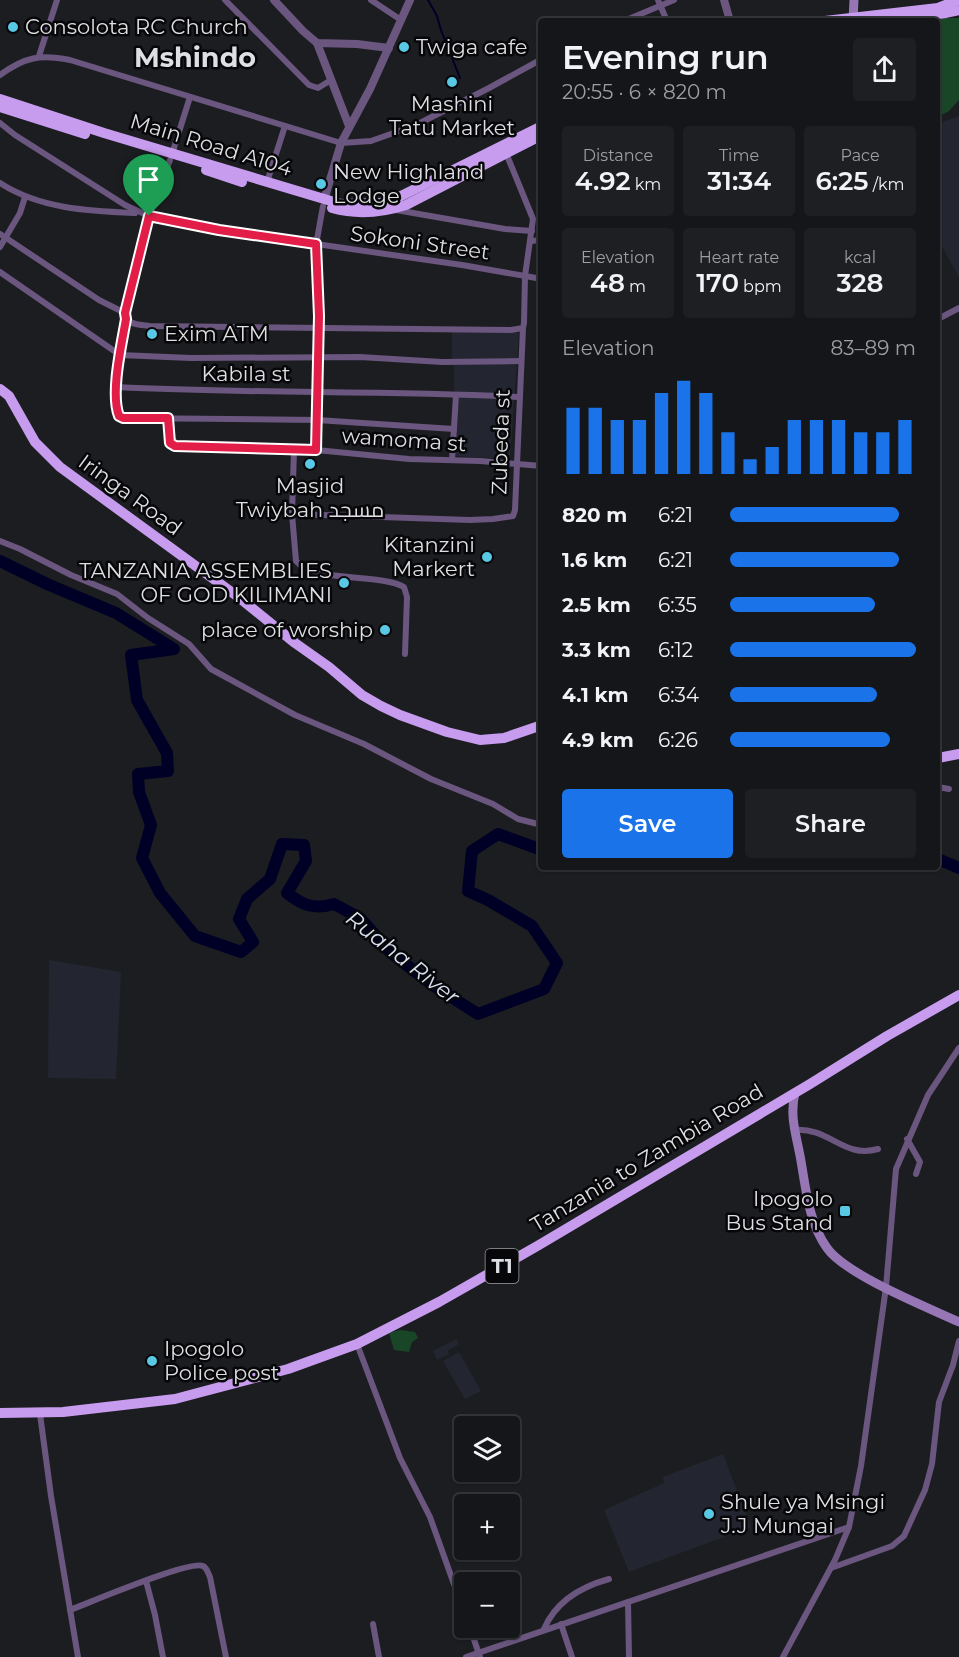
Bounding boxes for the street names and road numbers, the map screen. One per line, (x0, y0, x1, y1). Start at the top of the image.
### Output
street label: Main Road A104 (127, 108, 295, 181)
street label: Sokoni Street (349, 220, 491, 265)
street label: Kabila st (201, 361, 291, 386)
street label: Zubeda st (486, 389, 515, 495)
street label: wamoma st (341, 423, 467, 456)
street label: Iringa Road (74, 449, 187, 540)
street label: Tanzania to Zambia Road (526, 1078, 767, 1237)
road number: T1 (486, 1249, 518, 1283)

